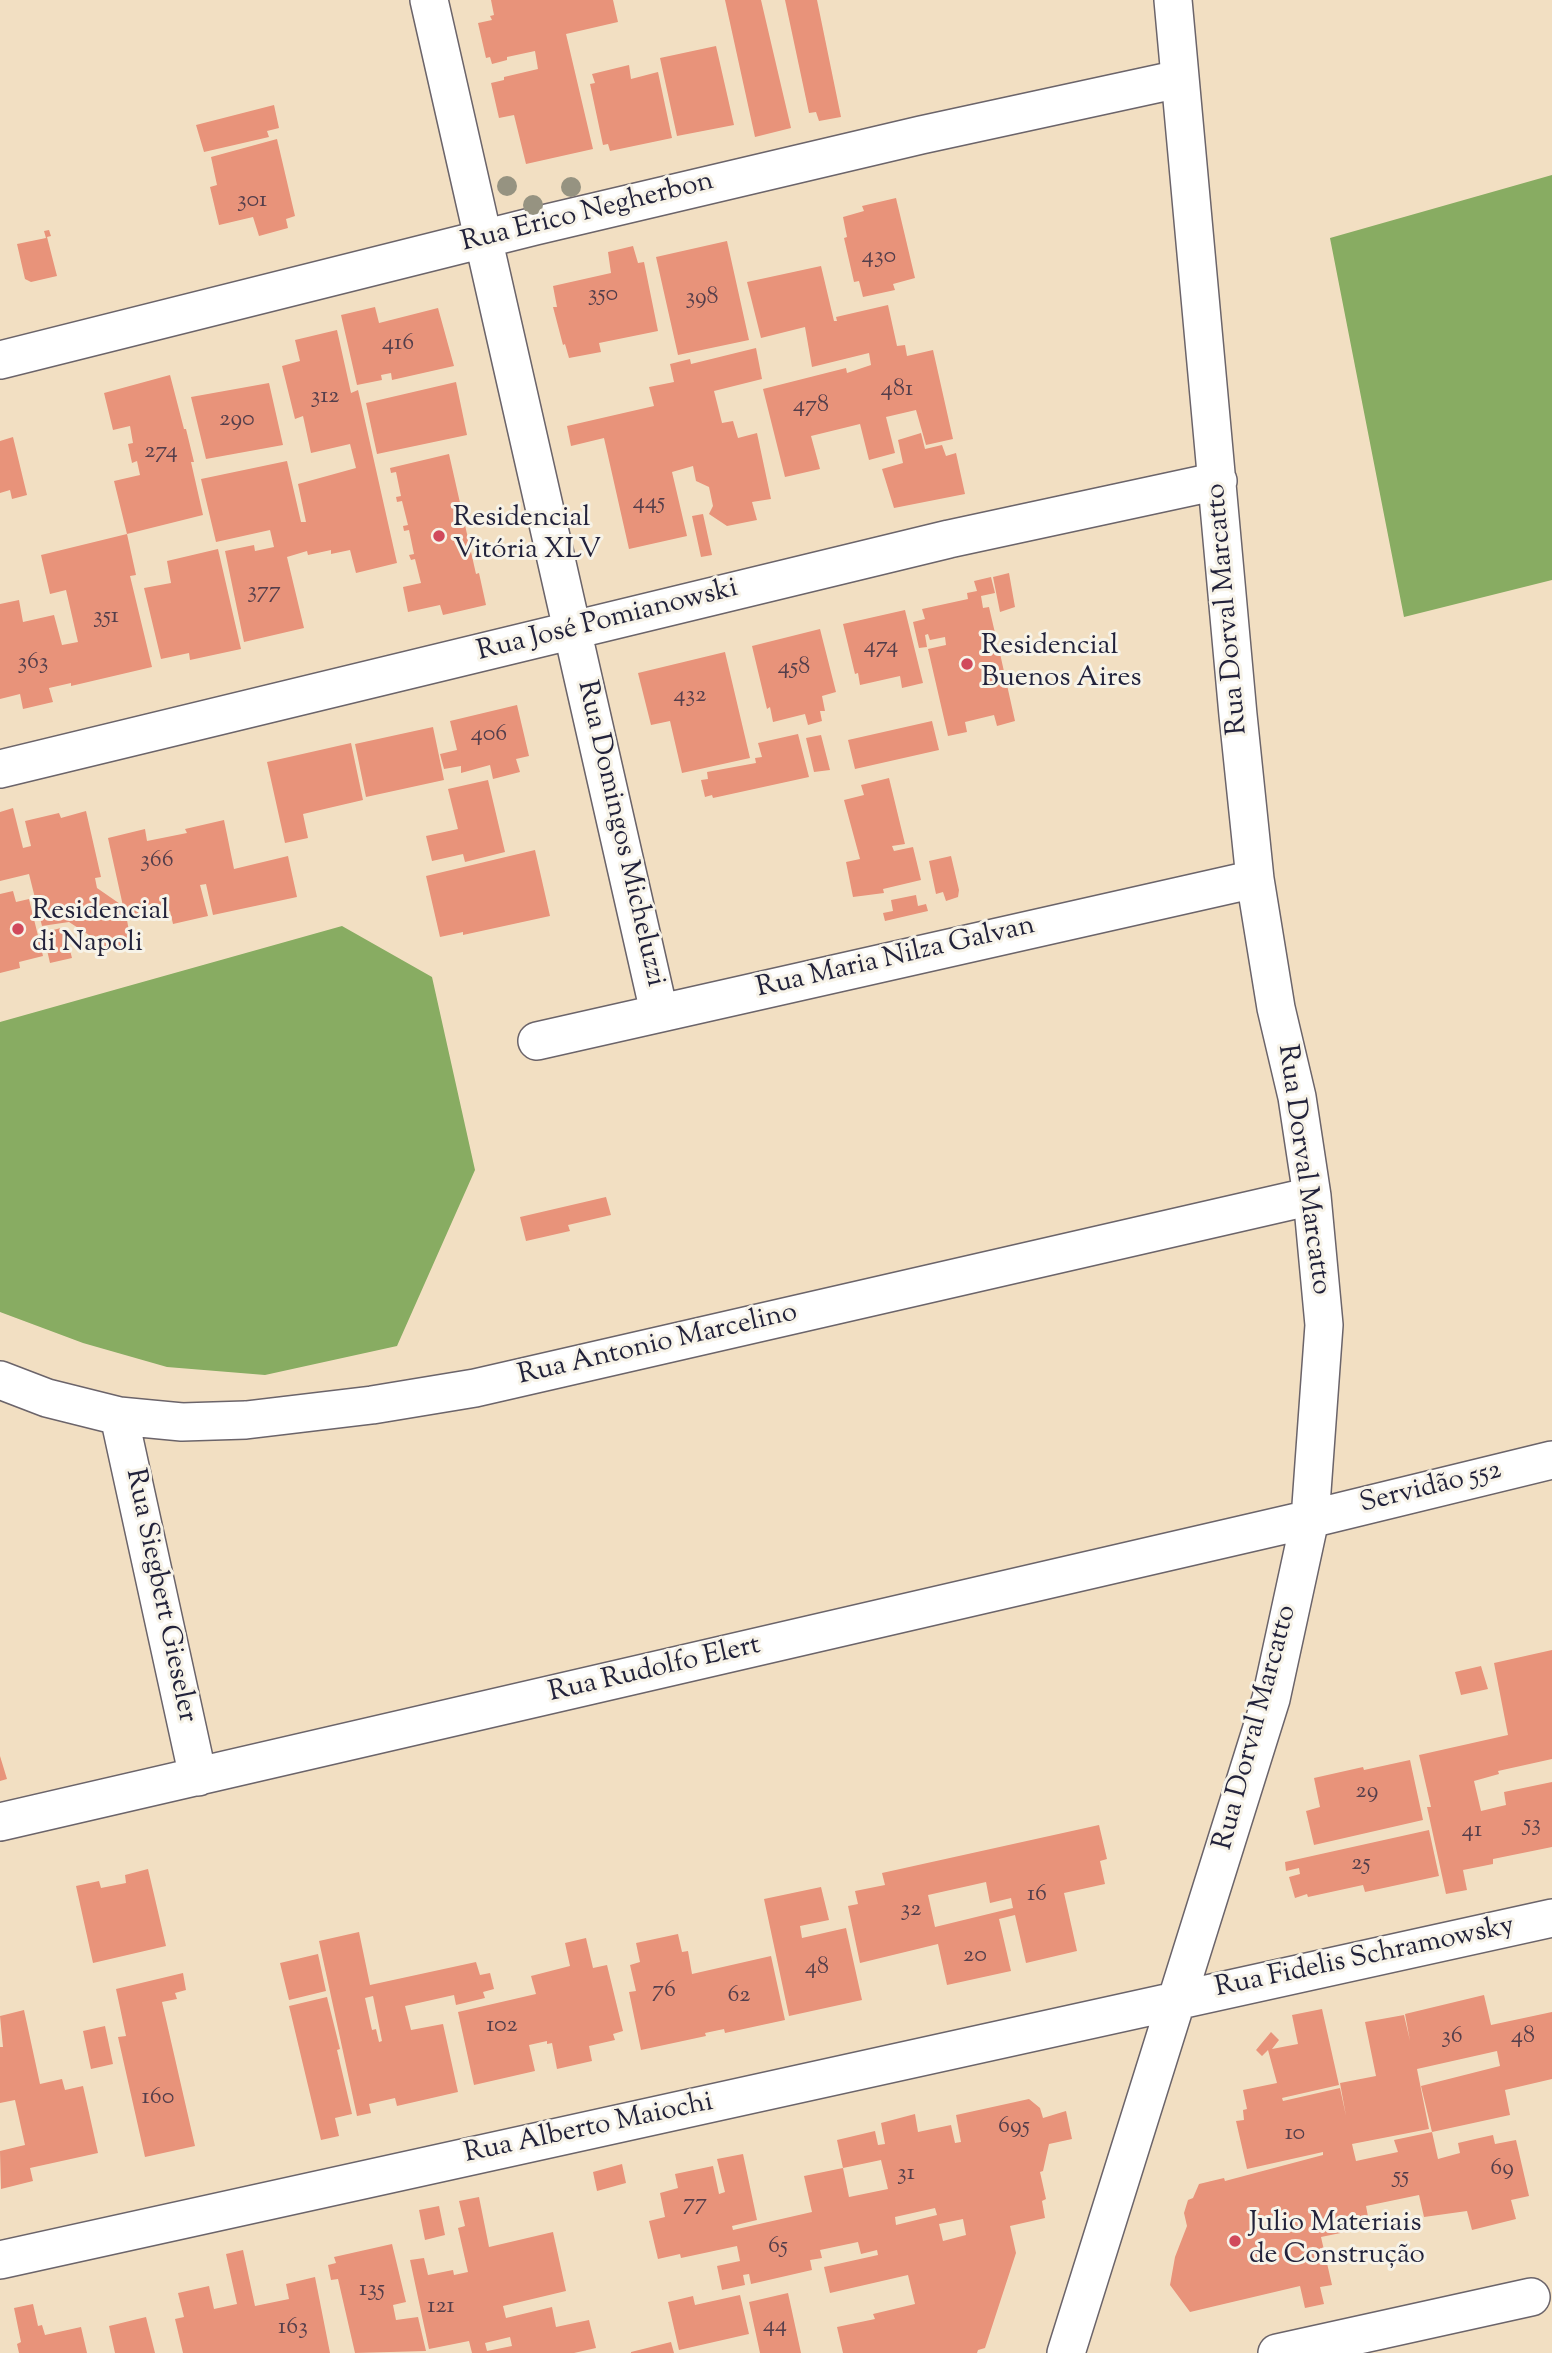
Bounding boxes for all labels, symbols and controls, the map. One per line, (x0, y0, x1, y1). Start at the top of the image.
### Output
street label: Rua Erico Negherbon (458, 166, 718, 262)
house number: 301 (237, 188, 267, 216)
house number: 430 (862, 244, 896, 272)
house number: 350 (588, 282, 618, 310)
house number: 398 (685, 285, 719, 313)
house number: 416 (382, 331, 414, 359)
house number: 481 (881, 377, 913, 405)
house number: 312 (310, 384, 340, 412)
house number: 478 (793, 393, 829, 421)
house number: 290 (219, 407, 255, 435)
house number: 274 (144, 439, 178, 467)
street label: Rua Dorval Marcatto (1201, 482, 1257, 736)
house number: 445 (633, 490, 665, 518)
place label: Residencial Vitória XLV (453, 503, 601, 569)
marker: Residencial Vitória XLV (431, 528, 447, 544)
street label: Rua José Pomianowski (474, 573, 742, 671)
house number: 377 (247, 579, 281, 607)
house number: 351 (93, 604, 119, 632)
place label: Residencial Buenos Aires (981, 631, 1141, 697)
house number: 474 (864, 634, 898, 662)
house number: 363 (17, 650, 49, 678)
house number: 458 (778, 655, 810, 683)
marker: Residencial Buenos Aires (959, 656, 975, 672)
street label: Rua Domingos Micheluzzi (567, 678, 671, 990)
house number: 432 (673, 683, 707, 711)
house number: 406 (471, 722, 507, 750)
house number: 366 (140, 848, 174, 876)
place label: Residencial di Napoli (32, 896, 169, 962)
street label: Rua Maria Nilza Galvan (754, 911, 1038, 1007)
marker: Residencial di Napoli (10, 921, 26, 937)
street label: Rua Dorval Marcatto (1268, 1043, 1336, 1297)
street label: Rua Antonio Marcelino (515, 1298, 801, 1394)
street label: Servidão 552 (1357, 1455, 1505, 1523)
street label: Rua Siegbert Gieseler (116, 1466, 202, 1726)
street label: Rua Dorval Marcatto (1208, 1602, 1306, 1854)
street label: Rua Rudolfo Elert (546, 1630, 764, 1712)
house number: 29 (1356, 1779, 1378, 1807)
house number: 53 (1523, 1812, 1541, 1840)
house number: 41 (1462, 1818, 1482, 1846)
house number: 25 (1351, 1851, 1371, 1879)
house number: 16 (1027, 1882, 1047, 1910)
house number: 32 (901, 1897, 921, 1925)
street label: Rua Fidelis Schramowsky (1212, 1911, 1518, 2007)
house number: 20 (963, 1943, 987, 1971)
house number: 48 (805, 1955, 829, 1983)
house number: 76 (652, 1978, 676, 2006)
house number: 62 (728, 1983, 750, 2011)
house number: 102 (486, 2013, 518, 2041)
house number: 36 (1441, 2024, 1463, 2052)
house number: 48 (1511, 2024, 1535, 2052)
house number: 160 (142, 2085, 174, 2113)
street label: Rua Alberto Maiochi (462, 2087, 716, 2173)
house number: 695 (998, 2114, 1030, 2142)
house number: 10 (1285, 2121, 1305, 2149)
house number: 69 (1490, 2156, 1514, 2184)
house number: 31 (897, 2161, 915, 2189)
house number: 55 (1393, 2164, 1409, 2192)
house number: 77 (683, 2191, 707, 2219)
place label: Julio Materiais de Construção (1249, 2208, 1425, 2274)
marker: Julio Materiais de Construção (1227, 2233, 1243, 2249)
house number: 65 (768, 2234, 788, 2262)
house number: 135 (359, 2277, 385, 2305)
house number: 121 (427, 2294, 455, 2322)
house number: 44 (763, 2313, 787, 2341)
house number: 163 (278, 2315, 308, 2343)

